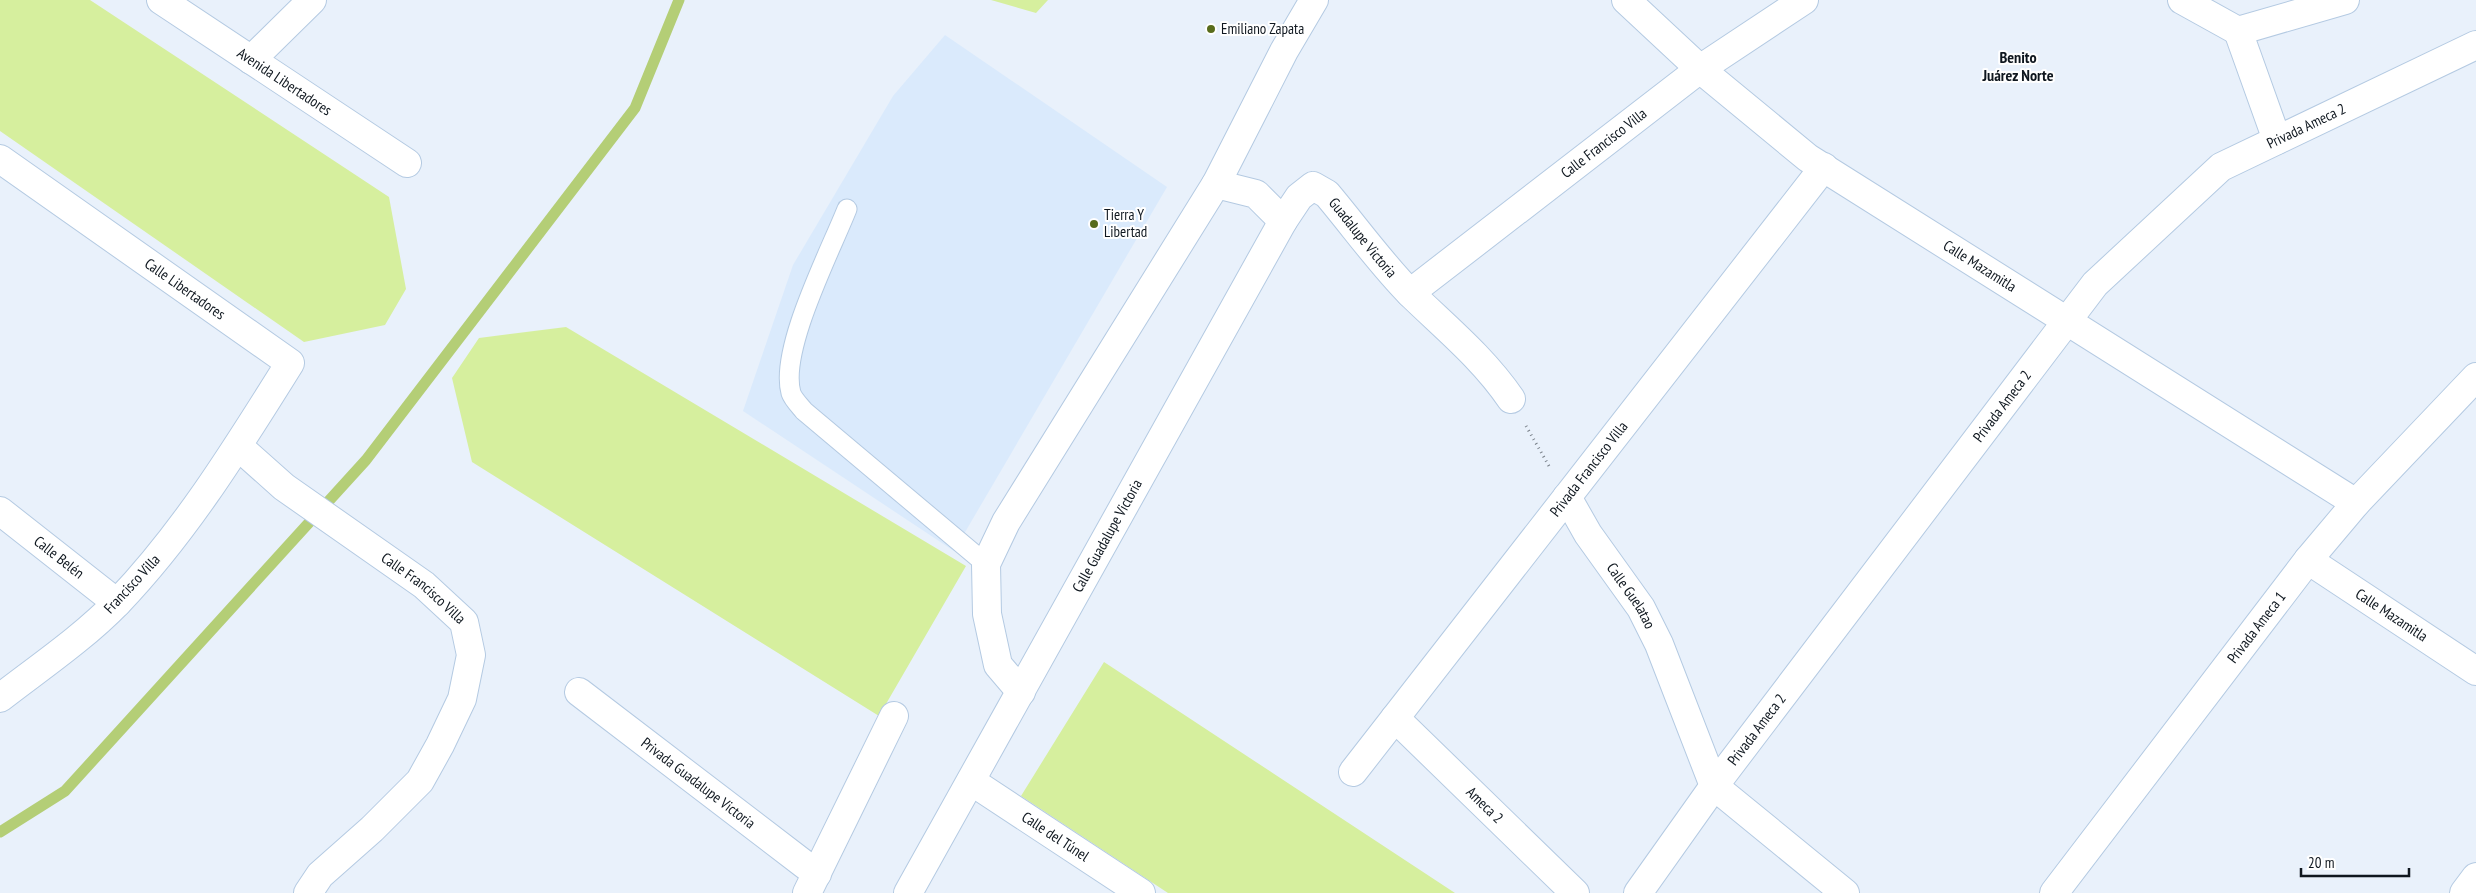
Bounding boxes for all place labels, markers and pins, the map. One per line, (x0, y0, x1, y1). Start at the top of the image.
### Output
place label: Emiliano Zapata (1221, 19, 1304, 38)
marker: Emiliano Zapata (1205, 23, 1217, 35)
place label: Tierra Y Libertad (1104, 205, 1147, 241)
marker: Tierra Y Libertad (1088, 218, 1100, 230)

